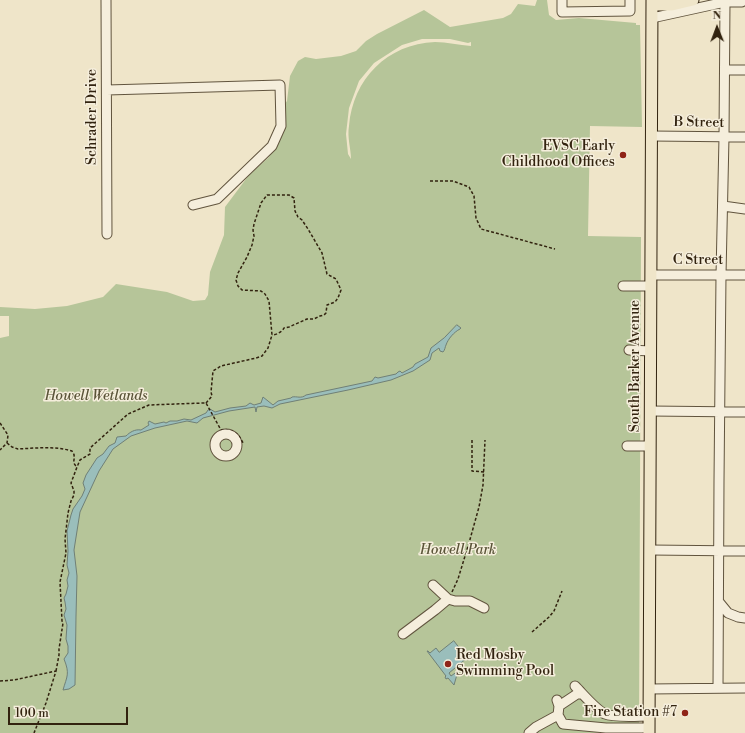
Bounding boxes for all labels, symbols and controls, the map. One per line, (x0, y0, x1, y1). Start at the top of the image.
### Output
north arrow (697, 8, 737, 48)
text: N (712, 9, 721, 23)
street label: Schrader Drive (85, 69, 101, 165)
street label: B Street (673, 114, 725, 132)
place label: EVSC Early Childhood Offices (502, 139, 615, 172)
marker: EVSC Early Childhood Offices (618, 150, 628, 160)
street label: C Street (673, 253, 723, 269)
street label: South Barker Avenue (628, 300, 644, 432)
park label: Howell Wetlands (45, 389, 147, 405)
park label: Howell Park (420, 543, 496, 559)
place label: Red Mosby Swimming Pool (456, 648, 554, 680)
marker: Red Mosby Swimming Pool (443, 659, 453, 669)
scale bar (10, 699, 130, 725)
place label: Fire Station #7 (584, 705, 677, 721)
text: 100 m (15, 706, 49, 721)
marker: Fire Station #7 (680, 708, 690, 718)

